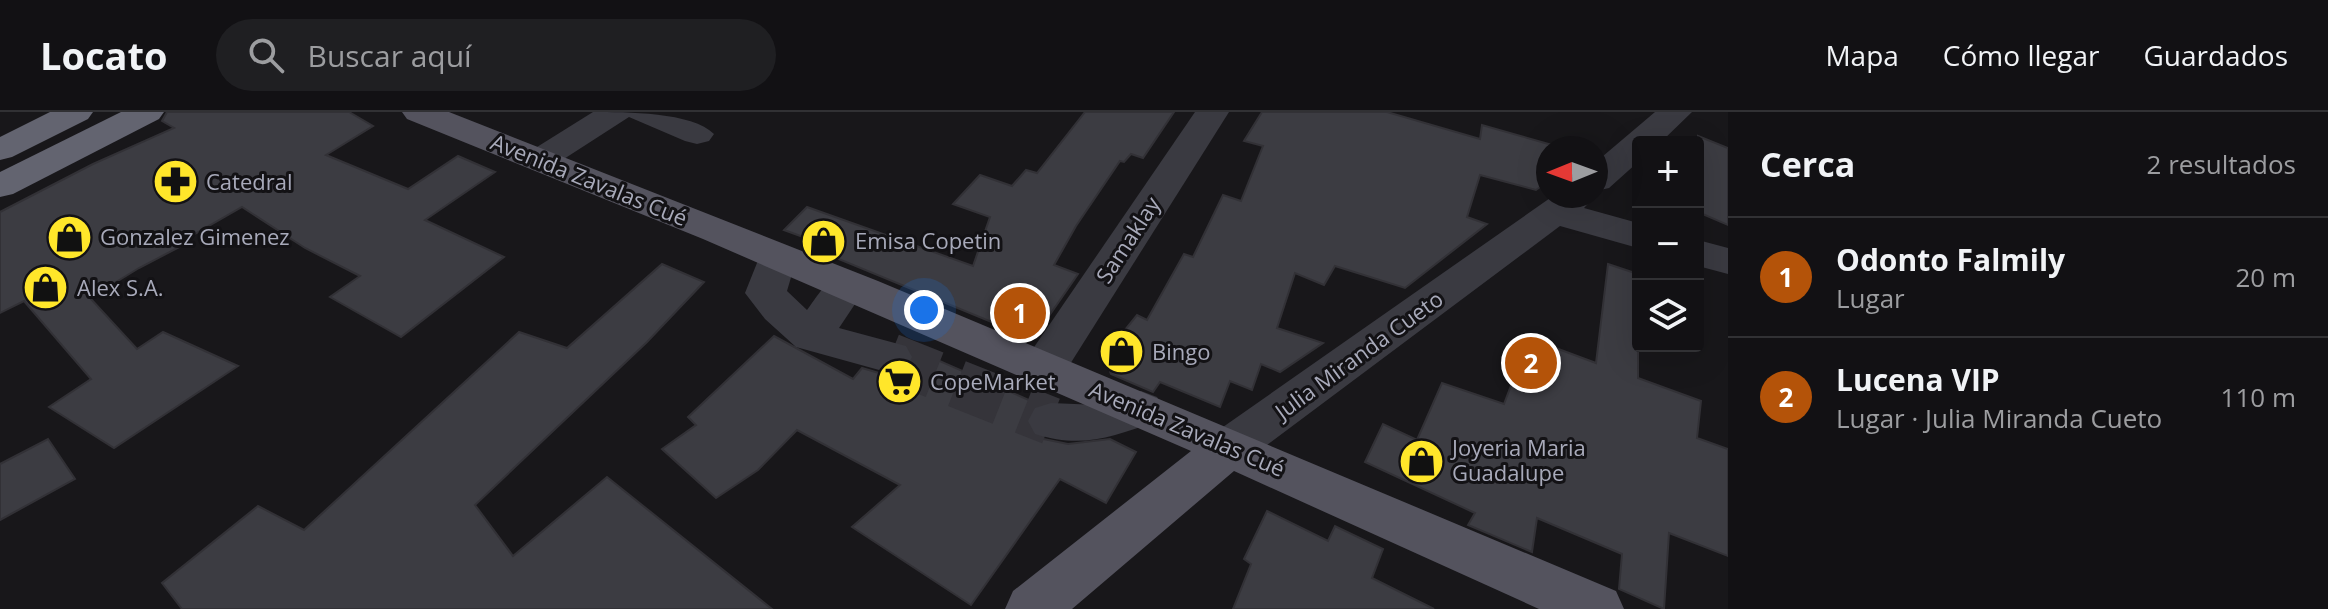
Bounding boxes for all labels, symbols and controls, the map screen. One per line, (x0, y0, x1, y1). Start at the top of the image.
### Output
search box (216, 19, 776, 91)
text: Locato (40, 29, 168, 81)
icon: search (244, 33, 288, 77)
text: Buscar aquí (308, 35, 472, 76)
text: Mapa (1825, 36, 1899, 74)
text: Cómo llegar (1943, 36, 2099, 74)
text: Guardados (2143, 36, 2288, 74)
street label: Avenida Zavalas Cué (487, 126, 692, 232)
north arrow (1536, 136, 1608, 208)
map controls (1632, 136, 1704, 352)
button: + (1632, 136, 1704, 208)
text: Cerca (1760, 141, 1855, 187)
text: 2 resultados (2147, 146, 2296, 182)
pharmacy icon: Catedral (151, 158, 199, 206)
place label: Catedral (206, 166, 293, 196)
street label: Samaklay (1088, 190, 1167, 288)
button: − (1632, 208, 1704, 280)
shop icon: Gonzalez Gimenez (45, 213, 93, 261)
shop icon: Emisa Copetin (800, 217, 848, 265)
place label: Gonzalez Gimenez (100, 221, 290, 251)
place label: Emisa Copetin (855, 225, 1001, 255)
text: Odonto Falmily (1836, 239, 2065, 280)
text: 1 (1779, 259, 1793, 295)
text: 20 m (2235, 259, 2296, 295)
shop icon: Alex S.A. (22, 264, 70, 312)
place label: Alex S.A. (77, 272, 164, 302)
button: layers (1632, 280, 1704, 352)
text: Lugar (1836, 280, 1905, 316)
pin: 1 (994, 283, 1046, 343)
street label: Julia Miranda Cueto (1267, 283, 1448, 426)
your location (904, 290, 944, 330)
shop icon: Bingo (1097, 328, 1145, 376)
pin: 2 (1505, 333, 1557, 393)
place label: Bingo (1152, 336, 1210, 366)
supermarket icon: CopeMarket (875, 358, 923, 406)
text: Lucena VIP (1836, 359, 2000, 400)
place label: CopeMarket (930, 366, 1056, 396)
street label: Avenida Zavalas Cué (1085, 373, 1290, 483)
text: 2 (1779, 379, 1793, 415)
text: 110 m (2221, 379, 2296, 415)
text: Lugar · Julia Miranda Cueto (1836, 400, 2162, 436)
place label: Joyeria Maria Guadalupe (1450, 432, 1586, 487)
shop icon: Joyeria Maria Guadalupe (1397, 437, 1445, 485)

